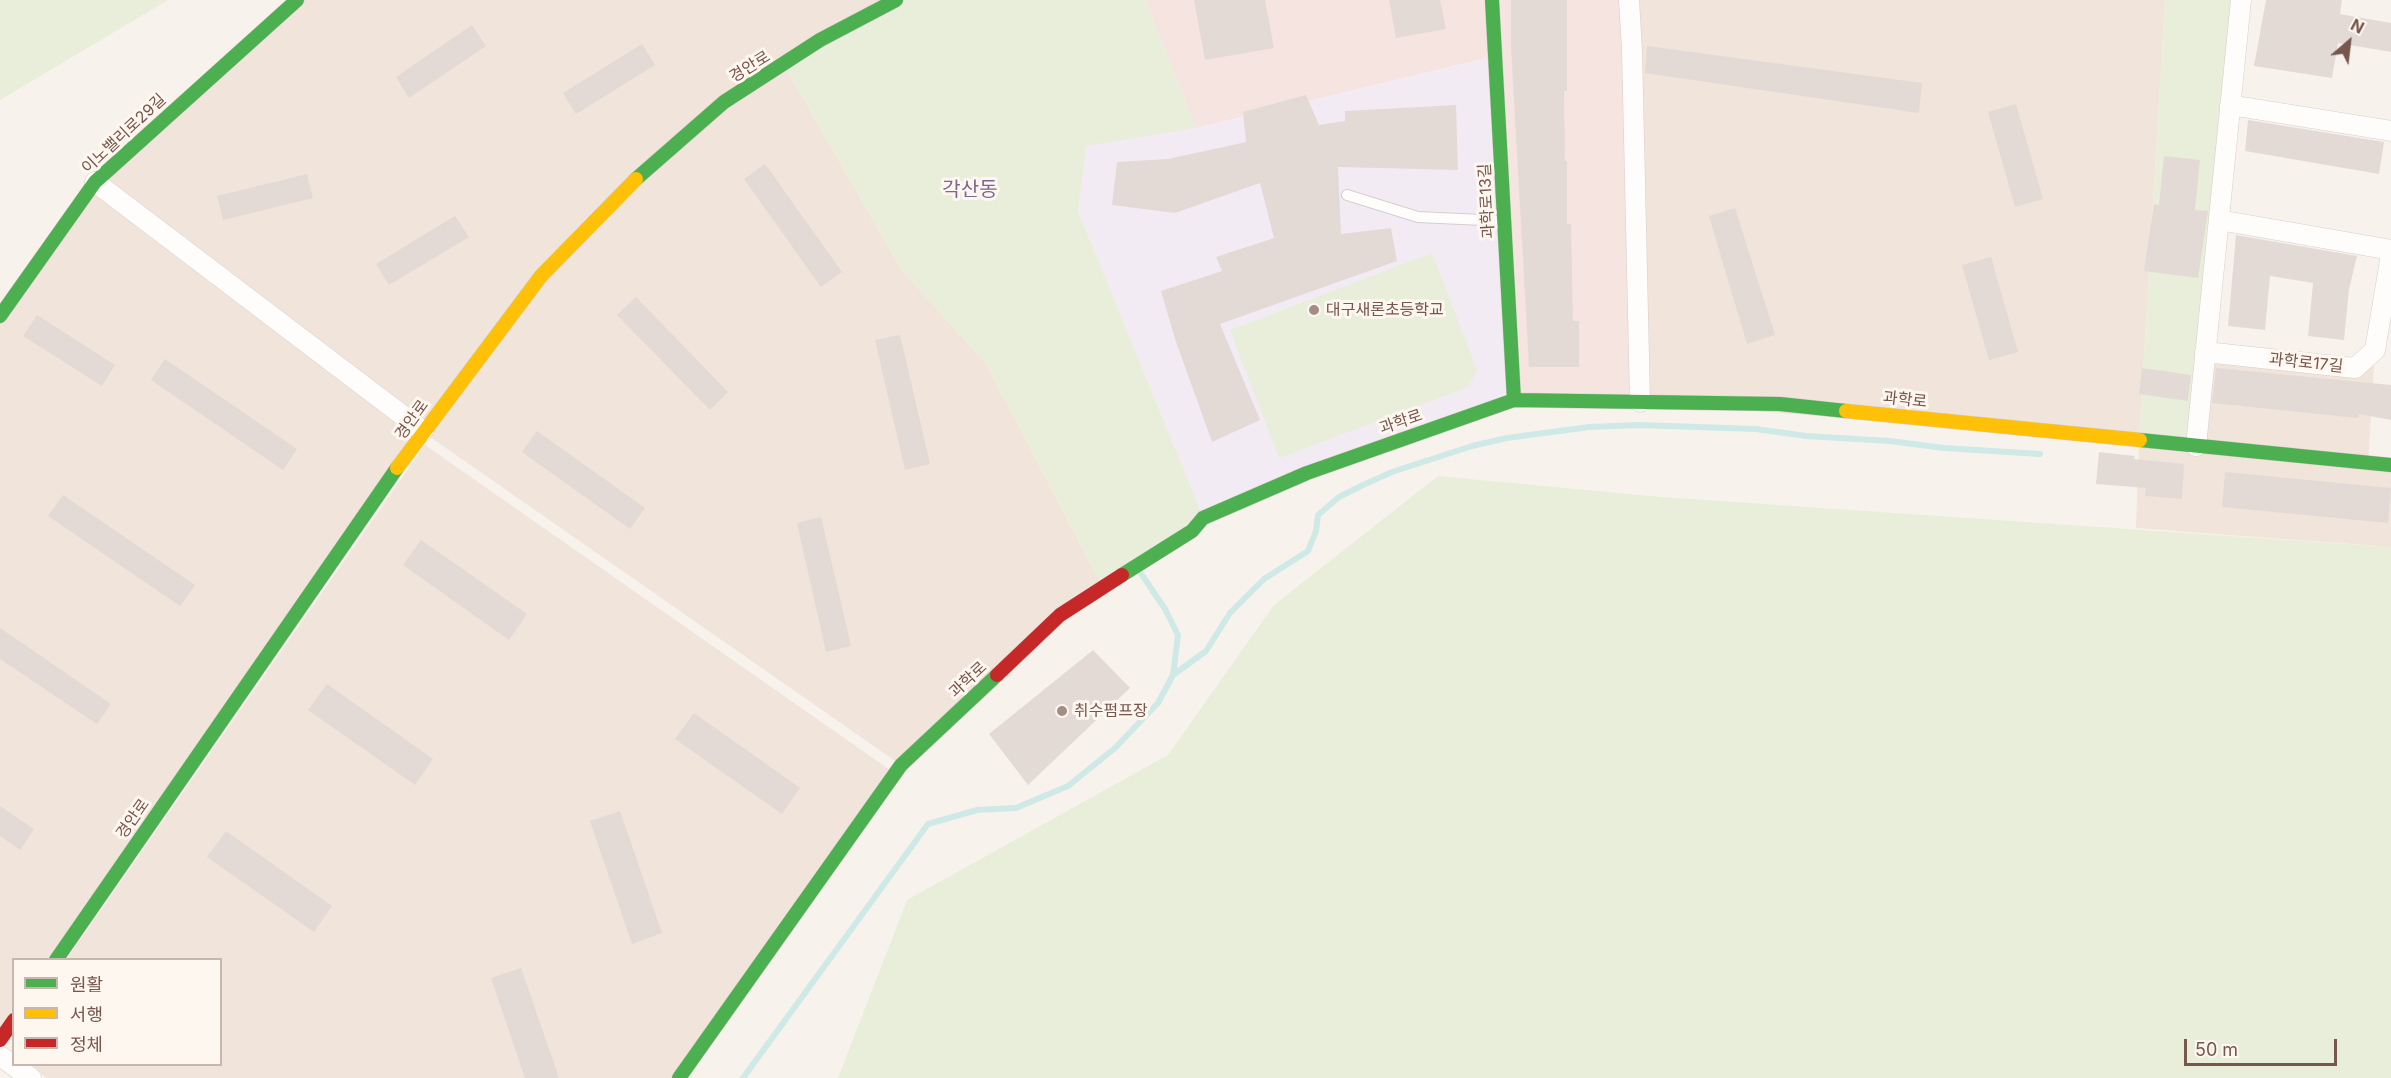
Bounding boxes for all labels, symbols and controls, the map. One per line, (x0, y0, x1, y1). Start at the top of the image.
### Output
north arrow (2319, 12, 2379, 72)
text: N (2347, 14, 2368, 38)
street label: 경안로 (726, 47, 774, 87)
street label: 이노밸리로29길 (78, 90, 170, 178)
street label: 과학로13길 (1475, 163, 1499, 239)
district label: 각산동 (942, 178, 998, 202)
place label: 대구새론초등학교 (1326, 300, 1444, 320)
marker: 대구새론초등학교 (1307, 303, 1321, 317)
street label: 과학로17길 (2268, 350, 2344, 376)
street label: 과학로 (1882, 388, 1928, 412)
street label: 경안로 (391, 396, 433, 444)
street label: 과학로 (1377, 406, 1425, 438)
street label: 과학로 (945, 658, 991, 702)
place label: 취수펌프장 (1074, 701, 1148, 721)
marker: 취수펌프장 (1055, 704, 1069, 718)
street label: 경안로 (112, 795, 154, 843)
legend (12, 958, 222, 1066)
text: 원활 (70, 974, 103, 995)
text: 서행 (70, 1004, 103, 1025)
scale bar (2187, 1027, 2340, 1065)
text: 정체 (70, 1034, 103, 1055)
text: 50 m (2195, 1039, 2238, 1060)

